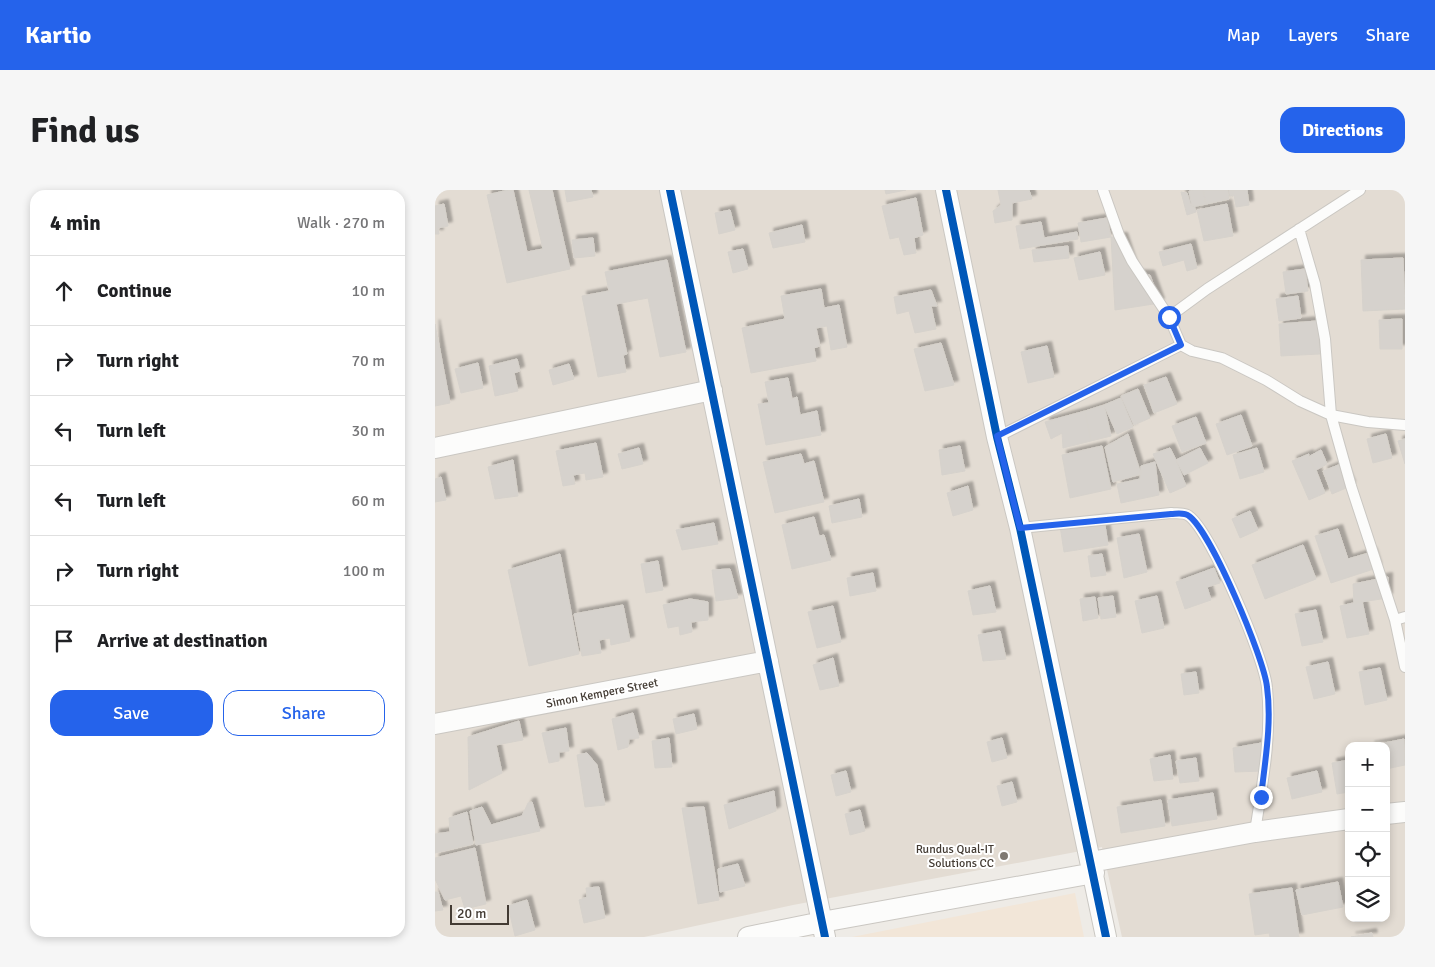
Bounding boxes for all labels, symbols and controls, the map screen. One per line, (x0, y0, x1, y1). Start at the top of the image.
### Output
text: Kartio (25, 20, 91, 50)
text: Map (1227, 24, 1260, 46)
text: Layers (1288, 24, 1338, 46)
text: Share (1366, 24, 1410, 46)
button: Directions (1280, 107, 1405, 153)
text: Find us (30, 109, 140, 152)
text: 4 min (50, 210, 101, 236)
text: Walk · 270 m (297, 213, 385, 233)
icon: ahead (50, 277, 78, 305)
text: Continue (97, 279, 172, 303)
text: 10 m (351, 281, 385, 301)
route start (1158, 306, 1181, 329)
icon: right (50, 347, 78, 375)
text: Turn right (97, 349, 179, 373)
text: 70 m (351, 351, 385, 371)
icon: left (50, 417, 78, 445)
text: Turn left (97, 419, 166, 443)
text: 30 m (351, 421, 385, 441)
icon: left (50, 487, 78, 515)
text: Turn left (97, 489, 166, 513)
text: 60 m (351, 491, 385, 511)
icon: right (50, 557, 78, 585)
text: Turn right (97, 559, 179, 583)
text: 100 m (343, 561, 385, 581)
icon: arrive (50, 627, 78, 655)
text: Arrive at destination (97, 629, 268, 653)
street label: Simon Kempere Street (545, 675, 659, 712)
button: Save (50, 690, 213, 736)
button: Share (223, 690, 385, 736)
map controls (1345, 742, 1390, 922)
button: + (1345, 742, 1390, 787)
route end (1250, 786, 1273, 809)
button: − (1345, 787, 1390, 832)
button: locate (1345, 832, 1390, 877)
place label: Rundus Qual-IT Solutions CC (916, 842, 994, 871)
marker: Rundus Qual-IT Solutions CC (998, 850, 1010, 862)
button: layers (1345, 877, 1390, 922)
scale bar (450, 902, 509, 925)
text: 20 m (457, 905, 486, 922)

